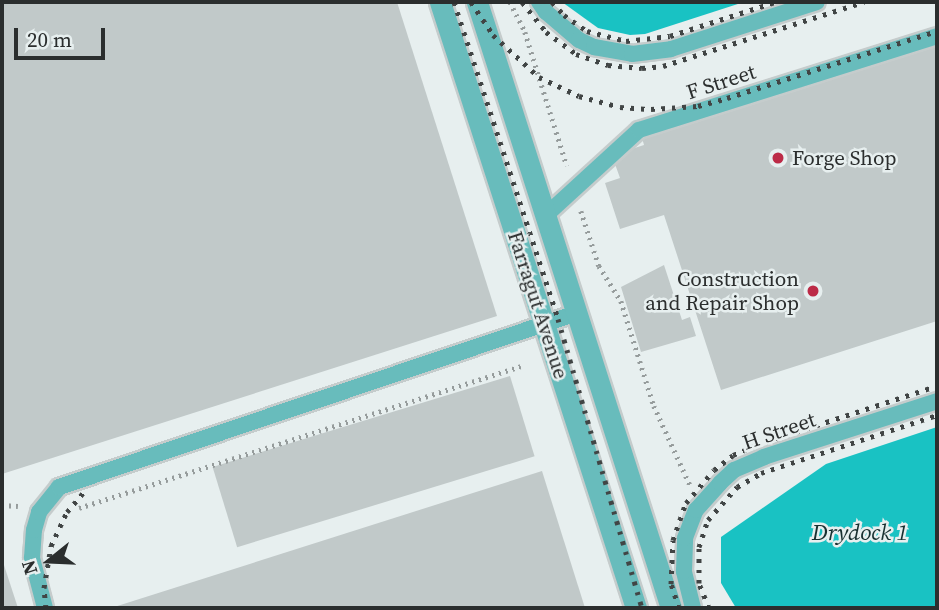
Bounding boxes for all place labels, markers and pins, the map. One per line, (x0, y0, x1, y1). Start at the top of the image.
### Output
place label: Forge Shop (792, 145, 896, 171)
marker: Forge Shop (770, 150, 786, 166)
place label: Construction and Repair Shop (645, 266, 799, 316)
marker: Construction and Repair Shop (805, 283, 821, 299)

